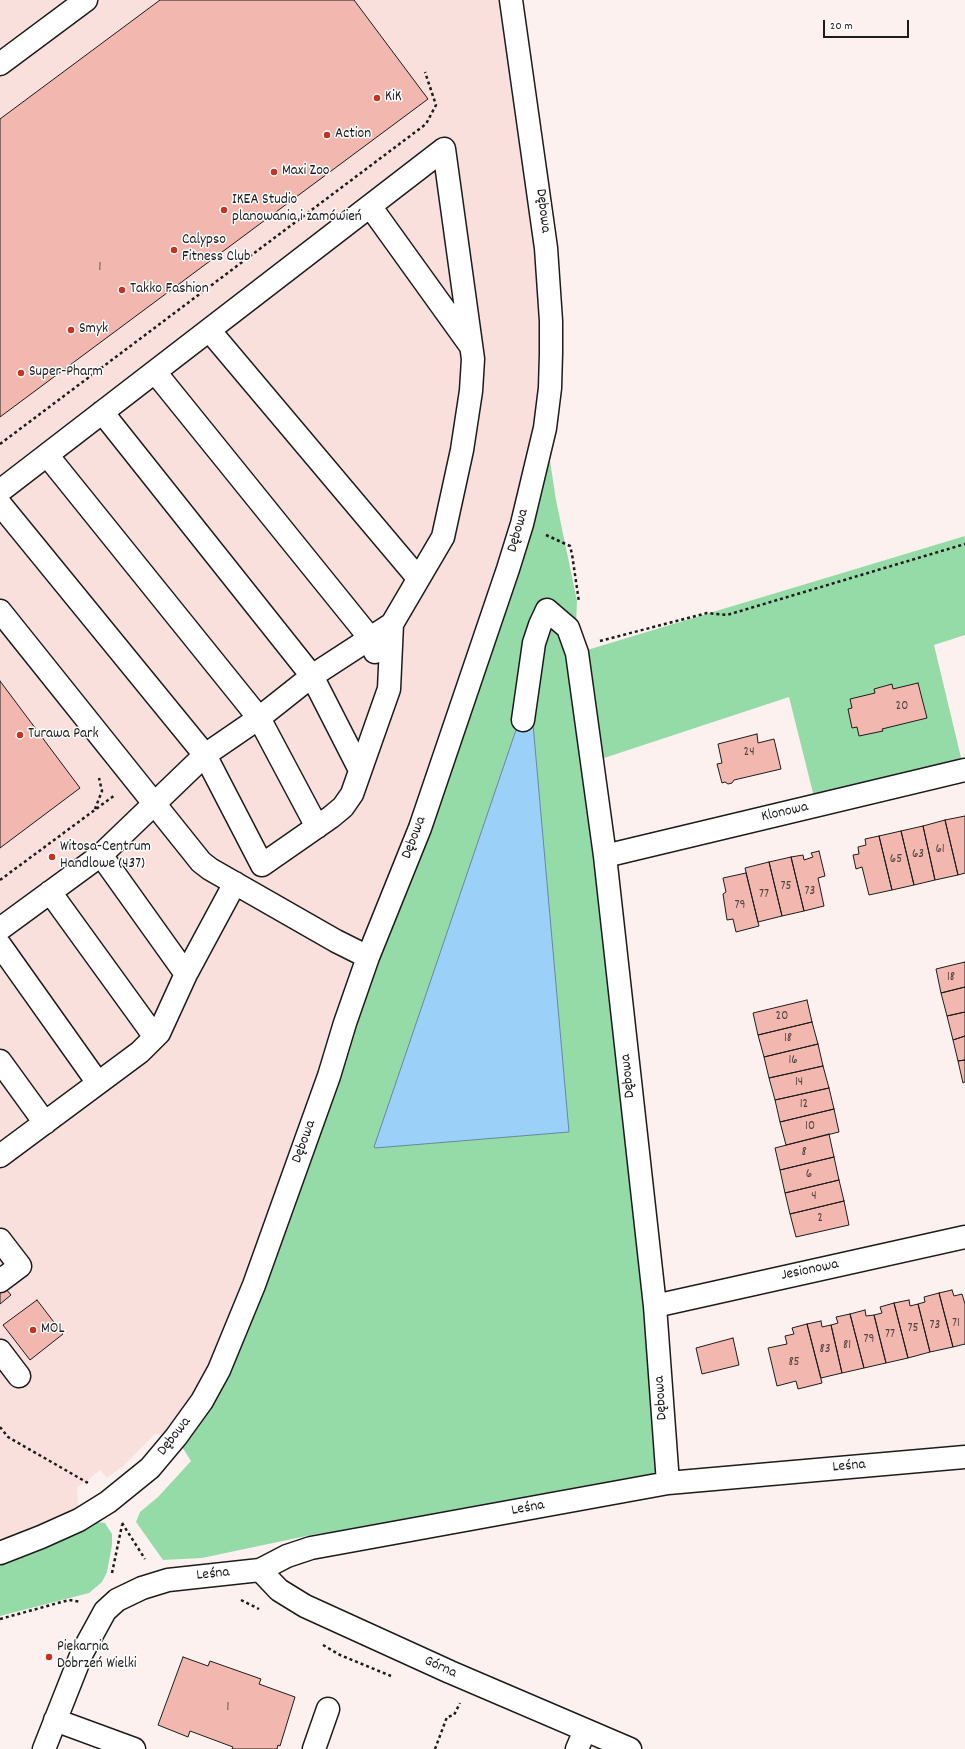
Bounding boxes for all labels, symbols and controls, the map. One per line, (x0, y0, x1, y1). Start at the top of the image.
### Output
scale bar (825, 12, 911, 38)
text: 20 m (830, 18, 853, 35)
place label: KiK (385, 89, 402, 107)
marker: KiK (372, 93, 382, 103)
place label: Action (335, 126, 371, 144)
marker: Action (322, 130, 332, 140)
place label: Maxi Zoo (282, 163, 330, 181)
marker: Maxi Zoo (269, 167, 279, 177)
street label: Dębowa (530, 188, 554, 234)
place label: IKEA Studio planowania i zamówień (232, 192, 362, 227)
marker: IKEA Studio planowania i zamówień (219, 205, 229, 215)
place label: Calypso Fitness Club (182, 232, 251, 267)
marker: Calypso Fitness Club (169, 245, 179, 255)
house number: 1 (99, 260, 101, 276)
place label: Takko Fashion (130, 281, 209, 299)
marker: Takko Fashion (117, 285, 127, 295)
place label: Smyk (79, 321, 108, 339)
marker: Smyk (66, 325, 76, 335)
place label: Super-Pharm (29, 364, 103, 382)
marker: Super-Pharm (16, 368, 26, 378)
street label: Dębowa (504, 507, 534, 555)
house number: 20 (896, 699, 908, 715)
place label: Turawa Park (28, 726, 99, 744)
marker: Turawa Park (15, 730, 25, 740)
house number: 24 (743, 745, 755, 761)
street label: Klonowa (760, 799, 810, 827)
street label: Dębowa (399, 814, 431, 862)
place label: Witosa-Centrum Handlowe (437) (60, 839, 151, 874)
house number: 61 (935, 842, 945, 858)
house number: 63 (912, 847, 924, 863)
marker: Witosa-Centrum Handlowe (437) (47, 852, 57, 862)
house number: 65 (890, 852, 902, 868)
house number: 75 (781, 879, 791, 895)
house number: 73 (805, 884, 815, 900)
house number: 77 (759, 887, 769, 903)
house number: 79 (735, 898, 745, 914)
house number: 18 (947, 970, 955, 986)
house number: 20 (776, 1009, 788, 1025)
house number: 18 (784, 1031, 792, 1047)
street label: Dębowa (618, 1053, 640, 1099)
house number: 16 (788, 1053, 798, 1069)
house number: 14 (795, 1075, 803, 1091)
house number: 12 (800, 1097, 808, 1113)
street label: Dębowa (289, 1118, 321, 1166)
house number: 10 (805, 1119, 815, 1135)
house number: 8 (801, 1145, 807, 1161)
house number: 6 (806, 1167, 812, 1183)
house number: 4 (811, 1189, 817, 1205)
house number: 2 (817, 1211, 823, 1227)
street label: Jesionowa (780, 1256, 840, 1286)
house number: 71 (952, 1316, 960, 1332)
house number: 73 (930, 1318, 940, 1334)
place label: MOL (41, 1321, 65, 1339)
house number: 75 (908, 1321, 918, 1337)
marker: MOL (28, 1325, 38, 1335)
house number: 77 (885, 1327, 895, 1343)
house number: 79 (864, 1332, 874, 1348)
house number: 81 (843, 1338, 851, 1354)
house number: 83 (820, 1342, 830, 1358)
house number: 85 (788, 1355, 800, 1371)
street label: Dębowa (651, 1375, 673, 1421)
street label: Dębowa (154, 1414, 196, 1460)
street label: Leśna (832, 1457, 866, 1477)
street label: Leśna (510, 1497, 546, 1521)
street label: Leśna (196, 1564, 230, 1586)
place label: Piekarnia Dobrzeń Wielki (57, 1639, 137, 1674)
marker: Piekarnia Dobrzeń Wielki (44, 1652, 54, 1662)
street label: Górna (421, 1653, 459, 1683)
house number: 1 (227, 1700, 229, 1716)

